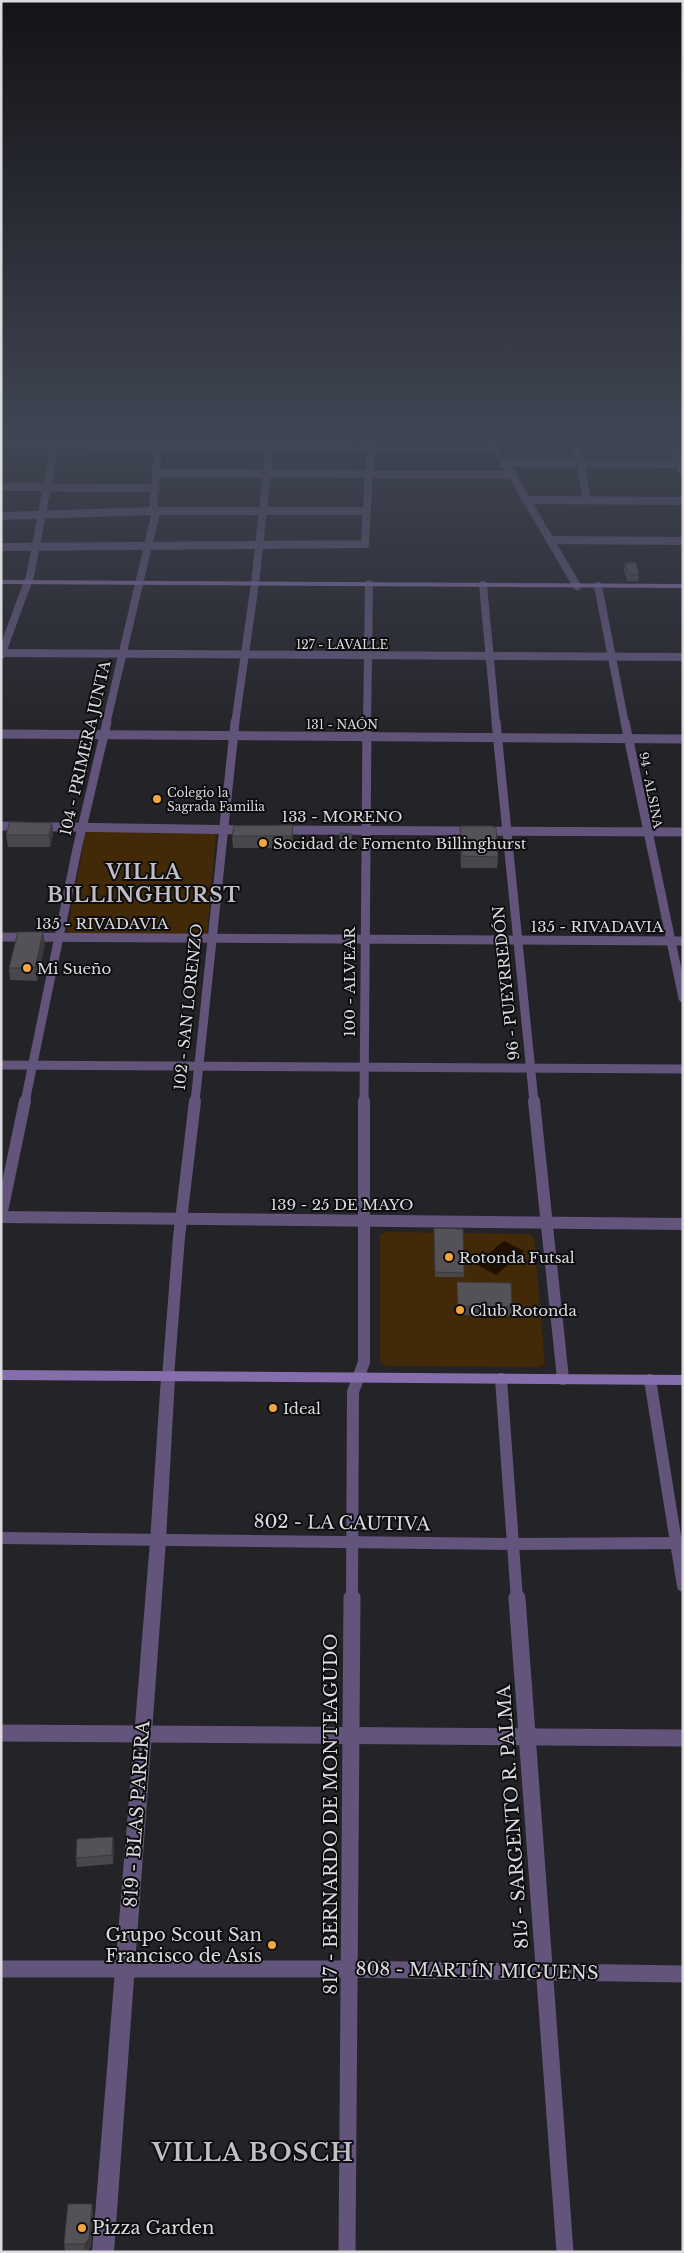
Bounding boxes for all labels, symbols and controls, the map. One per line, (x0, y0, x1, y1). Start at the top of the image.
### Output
street label: 127 - LAVALLE (296, 637, 388, 652)
street label: 104 - PRIMERA JUNTA (56, 658, 115, 837)
street label: 131 - NAÓN (306, 716, 378, 732)
street label: 94 - ALSINA (636, 751, 666, 830)
place label: Colegio la Sagrada Familia (167, 785, 265, 814)
marker: Colegio la Sagrada Familia (151, 793, 163, 805)
street label: 133 - MORENO (281, 807, 403, 826)
place label: Socidad de Fomento Billinghurst (273, 834, 527, 853)
marker: Socidad de Fomento Billinghurst (257, 837, 269, 849)
district label: VILLA BILLINGHURST (47, 860, 241, 907)
street label: 96 - PUEYRREDÓN (488, 905, 524, 1061)
street label: 135 - RIVADAVIA (35, 914, 169, 933)
street label: 135 - RIVADAVIA (530, 917, 664, 936)
street label: 102 - SAN LORENZO (170, 923, 206, 1091)
street label: 100 - ALVEAR (340, 926, 359, 1037)
place label: Mi Sueño (37, 959, 111, 978)
marker: Mi Sueño (21, 962, 33, 974)
street label: 139 - 25 DE MAYO (271, 1195, 413, 1214)
place label: Rotonda Futsal (459, 1248, 575, 1267)
marker: Rotonda Futsal (443, 1251, 455, 1263)
place label: Club Rotonda (470, 1301, 577, 1320)
marker: Club Rotonda (454, 1304, 466, 1316)
place label: Ideal (283, 1399, 321, 1418)
marker: Ideal (267, 1402, 279, 1414)
street label: 802 - LA CAUTIVA (254, 1510, 432, 1536)
street label: 817 - BERNARDO DE MONTEAGUDO (320, 1633, 342, 1995)
street label: 815 - SARGENTO R. PALMA (493, 1683, 533, 1950)
street label: 819 - BLAS PARERA (119, 1719, 155, 1908)
place label: Grupo Scout San Francisco de Asís (105, 1924, 262, 1967)
marker: Grupo Scout San Francisco de Asís (266, 1939, 278, 1951)
street label: 808 - MARTÍN MIGUENS (355, 1957, 599, 1984)
district label: VILLA BOSCH (151, 2138, 354, 2167)
place label: Pizza Garden (92, 2217, 214, 2239)
marker: Pizza Garden (76, 2222, 88, 2234)

